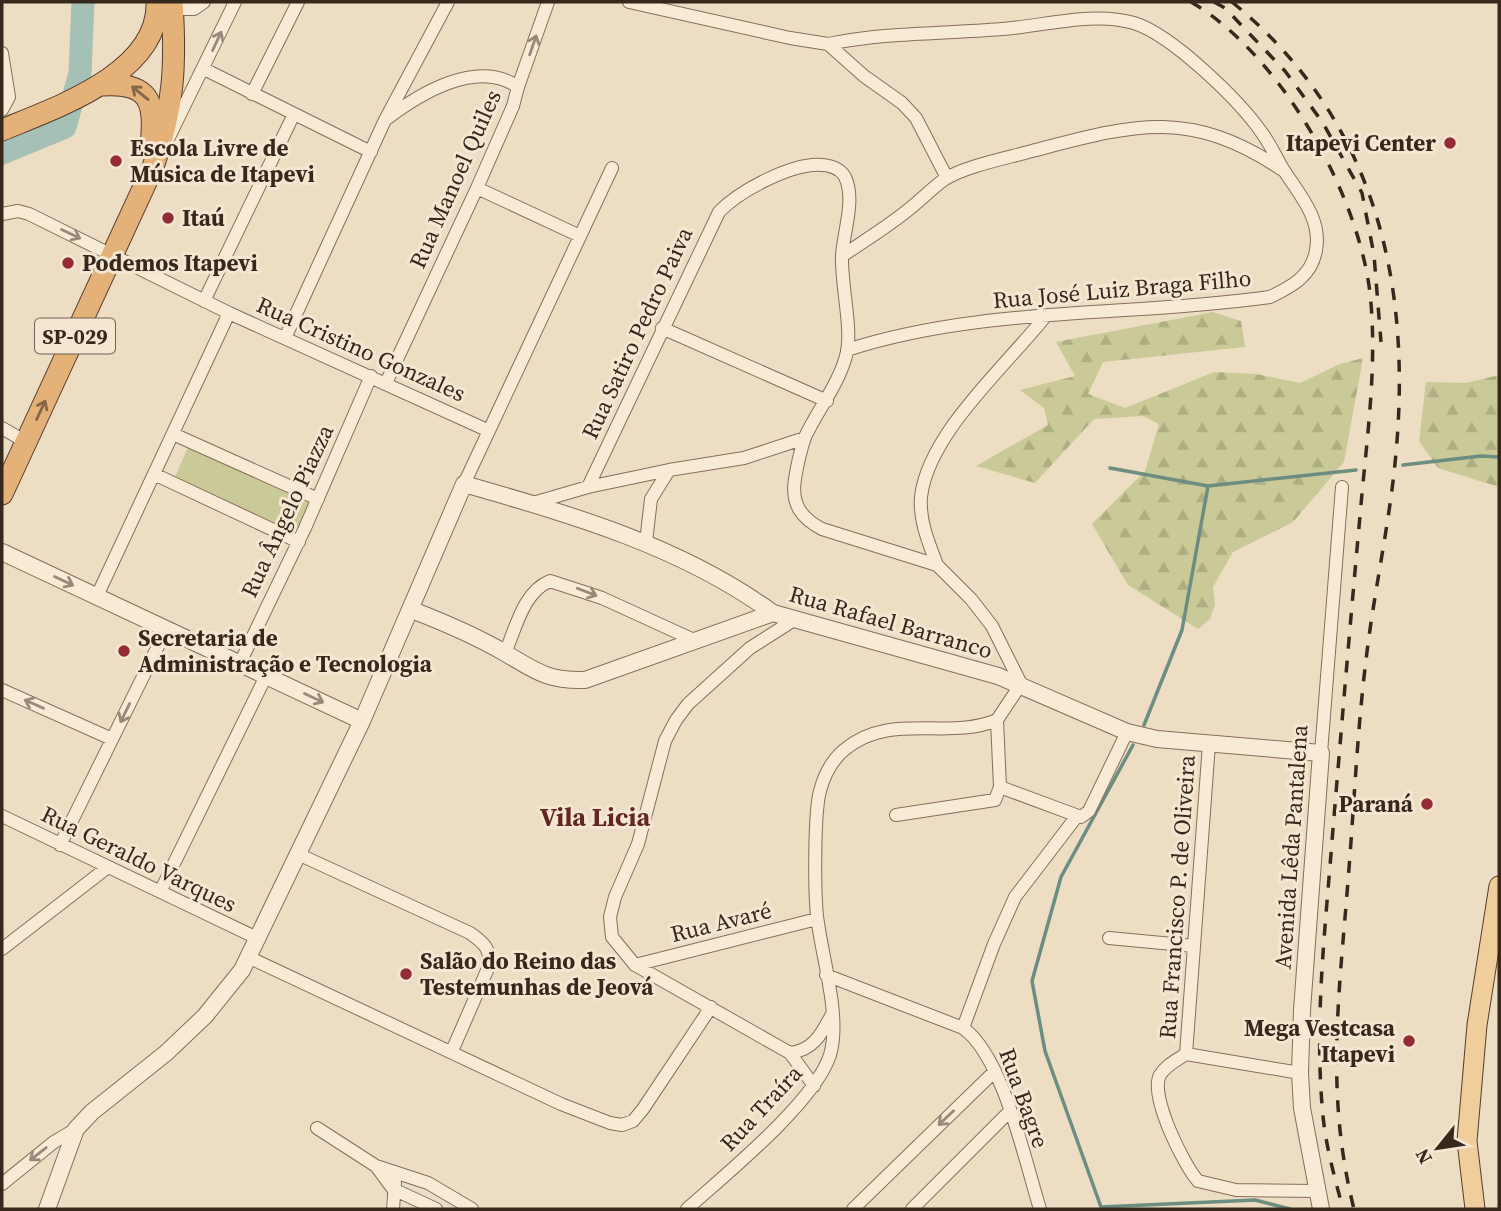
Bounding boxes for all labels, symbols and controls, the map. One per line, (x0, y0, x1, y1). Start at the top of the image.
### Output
one-way arrow (211, 31, 224, 52)
one-way arrow (528, 34, 540, 56)
street label: Rua Manoel Quiles (401, 85, 509, 273)
one-way arrow (131, 86, 149, 102)
place label: Itapevi Center (1286, 127, 1436, 159)
place label: Escola Livre de Música de Itapevi (130, 132, 315, 190)
marker: Itapevi Center (1442, 135, 1458, 151)
marker: Escola Livre de Música de Itapevi (108, 153, 124, 169)
place label: Itaú (182, 202, 225, 234)
marker: Itaú (160, 210, 176, 226)
street label: Rua Satiro Pedro Paiva (574, 222, 700, 444)
one-way arrow (59, 228, 81, 241)
place label: Podemos Itapevi (82, 247, 258, 279)
marker: Podemos Itapevi (60, 255, 76, 271)
street label: Rua José Luiz Braga Filho (991, 262, 1253, 316)
street label: Rua Cristino Gonzales (251, 289, 471, 409)
road number: SP-029 (35, 318, 115, 354)
one-way arrow (35, 400, 49, 421)
street label: Rua Ângelo Piazza (233, 419, 341, 603)
one-way arrow (53, 575, 74, 588)
street label: Rua Rafael Barranco (786, 578, 996, 666)
one-way arrow (575, 587, 597, 600)
place label: Secretaria de Administração e Tecnologia (138, 622, 433, 680)
marker: Secretaria de Administração e Tecnologia (116, 643, 132, 659)
one-way arrow (303, 692, 324, 706)
one-way arrow (24, 697, 45, 710)
one-way arrow (118, 702, 131, 723)
street label: Avenida Lêda Pantalena (1266, 723, 1316, 970)
street label: Rua Francisco P. de Oliveira (1151, 754, 1203, 1040)
place label: Paraná (1339, 788, 1414, 820)
marker: Paraná (1419, 796, 1435, 812)
street label: Rua Geraldo Varques (36, 798, 242, 920)
district label: Vila Licia (540, 799, 650, 835)
street label: Rua Avaré (667, 894, 775, 950)
place label: Salão do Reino das Testemunhas de Jeová (420, 945, 654, 1003)
marker: Salão do Reino das Testemunhas de Jeová (398, 966, 414, 982)
place label: Mega Vestcasa Itapevi (1244, 1012, 1396, 1070)
marker: Mega Vestcasa Itapevi (1401, 1033, 1417, 1049)
street label: Rua Bagre (991, 1044, 1057, 1152)
street label: Rua Traíra (713, 1058, 809, 1158)
one-way arrow (938, 1110, 955, 1127)
north arrow (1403, 1113, 1473, 1183)
text: N (1408, 1144, 1438, 1169)
one-way arrow (29, 1147, 47, 1162)

